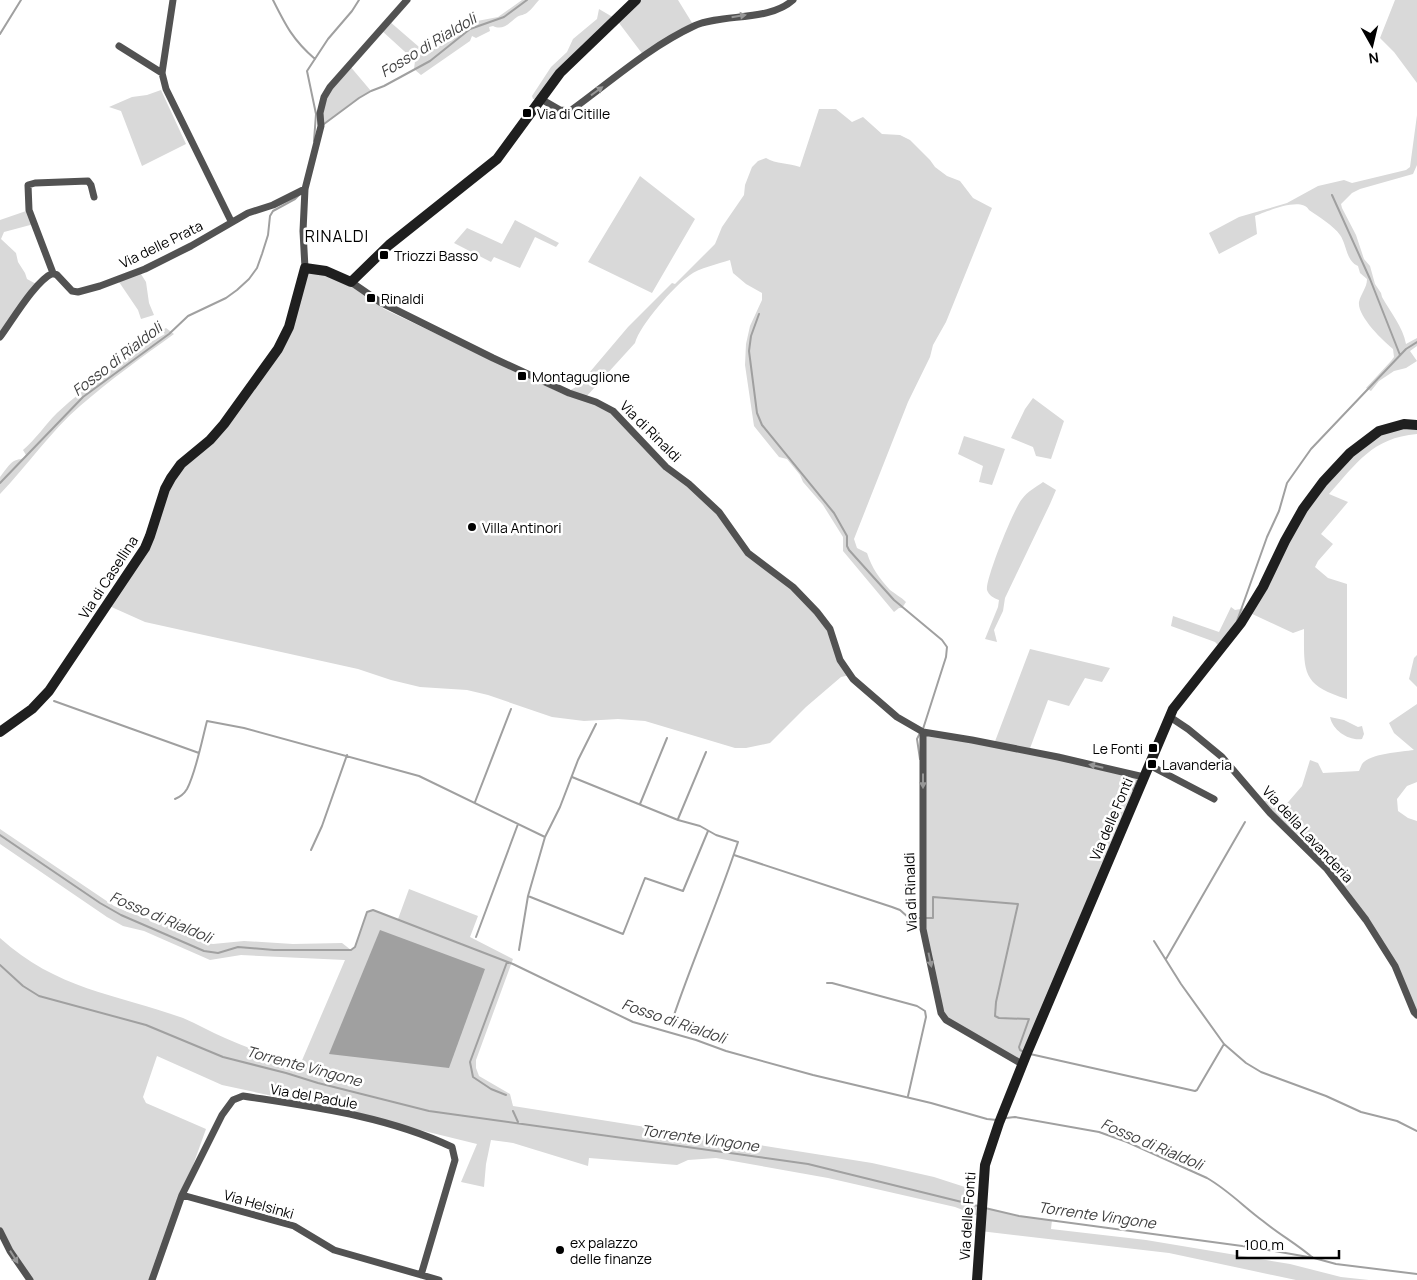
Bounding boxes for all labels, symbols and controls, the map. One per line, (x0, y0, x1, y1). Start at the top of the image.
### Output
water label: Fosso di Rialdoli (376, 7, 482, 82)
one-way arrow (731, 12, 747, 20)
north arrow (1347, 20, 1397, 70)
text: N (1368, 48, 1380, 68)
one-way arrow (590, 86, 604, 96)
place label: Via di Citille (537, 104, 610, 123)
marker: Via di Citille (521, 107, 533, 119)
street label: Via delle Prata (116, 216, 206, 272)
district label: RINALDI (305, 225, 369, 247)
place label: Triozzi Basso (394, 246, 478, 265)
marker: Triozzi Basso (378, 249, 390, 261)
place label: Rinaldi (381, 289, 424, 308)
marker: Rinaldi (365, 292, 377, 304)
water label: Fosso di Rialdoli (68, 316, 168, 401)
place label: Montaguglione (532, 367, 630, 386)
marker: Montaguglione (516, 370, 528, 382)
street label: Via di Rinaldi (616, 396, 686, 466)
place label: Villa Antinori (482, 518, 561, 537)
marker: Villa Antinori (466, 521, 478, 533)
street label: Via di Casellina (74, 532, 142, 622)
place label: Le Fonti (1093, 739, 1143, 758)
marker: Le Fonti (1147, 742, 1159, 754)
place label: Lavanderia (1162, 755, 1232, 774)
marker: Lavanderia (1146, 758, 1158, 770)
one-way arrow (1088, 762, 1103, 770)
one-way arrow (919, 773, 927, 789)
street label: Via delle Fonti (1085, 775, 1137, 863)
street label: Via della Lavanderia (1258, 782, 1358, 886)
street label: Via di Rinaldi (899, 852, 921, 932)
water label: Fosso di Rialdoli (107, 886, 217, 949)
one-way arrow (926, 953, 934, 968)
water label: Fosso di Rialdoli (619, 993, 731, 1049)
water label: Torrente Vingone (244, 1040, 365, 1092)
street label: Via del Padule (269, 1079, 359, 1113)
water label: Fosso di Rialdoli (1098, 1113, 1208, 1176)
water label: Torrente Vingone (640, 1119, 761, 1157)
street label: Via delle Fonti (954, 1171, 980, 1261)
street label: Via Helsinki (222, 1185, 296, 1223)
water label: Torrente Vingone (1037, 1196, 1158, 1234)
scale bar (1237, 1228, 1340, 1260)
place label: ex palazzo delle finanze (570, 1233, 652, 1268)
text: 100 m (1244, 1234, 1284, 1255)
marker: ex palazzo delle finanze (554, 1244, 566, 1256)
one-way arrow (9, 1250, 18, 1263)

